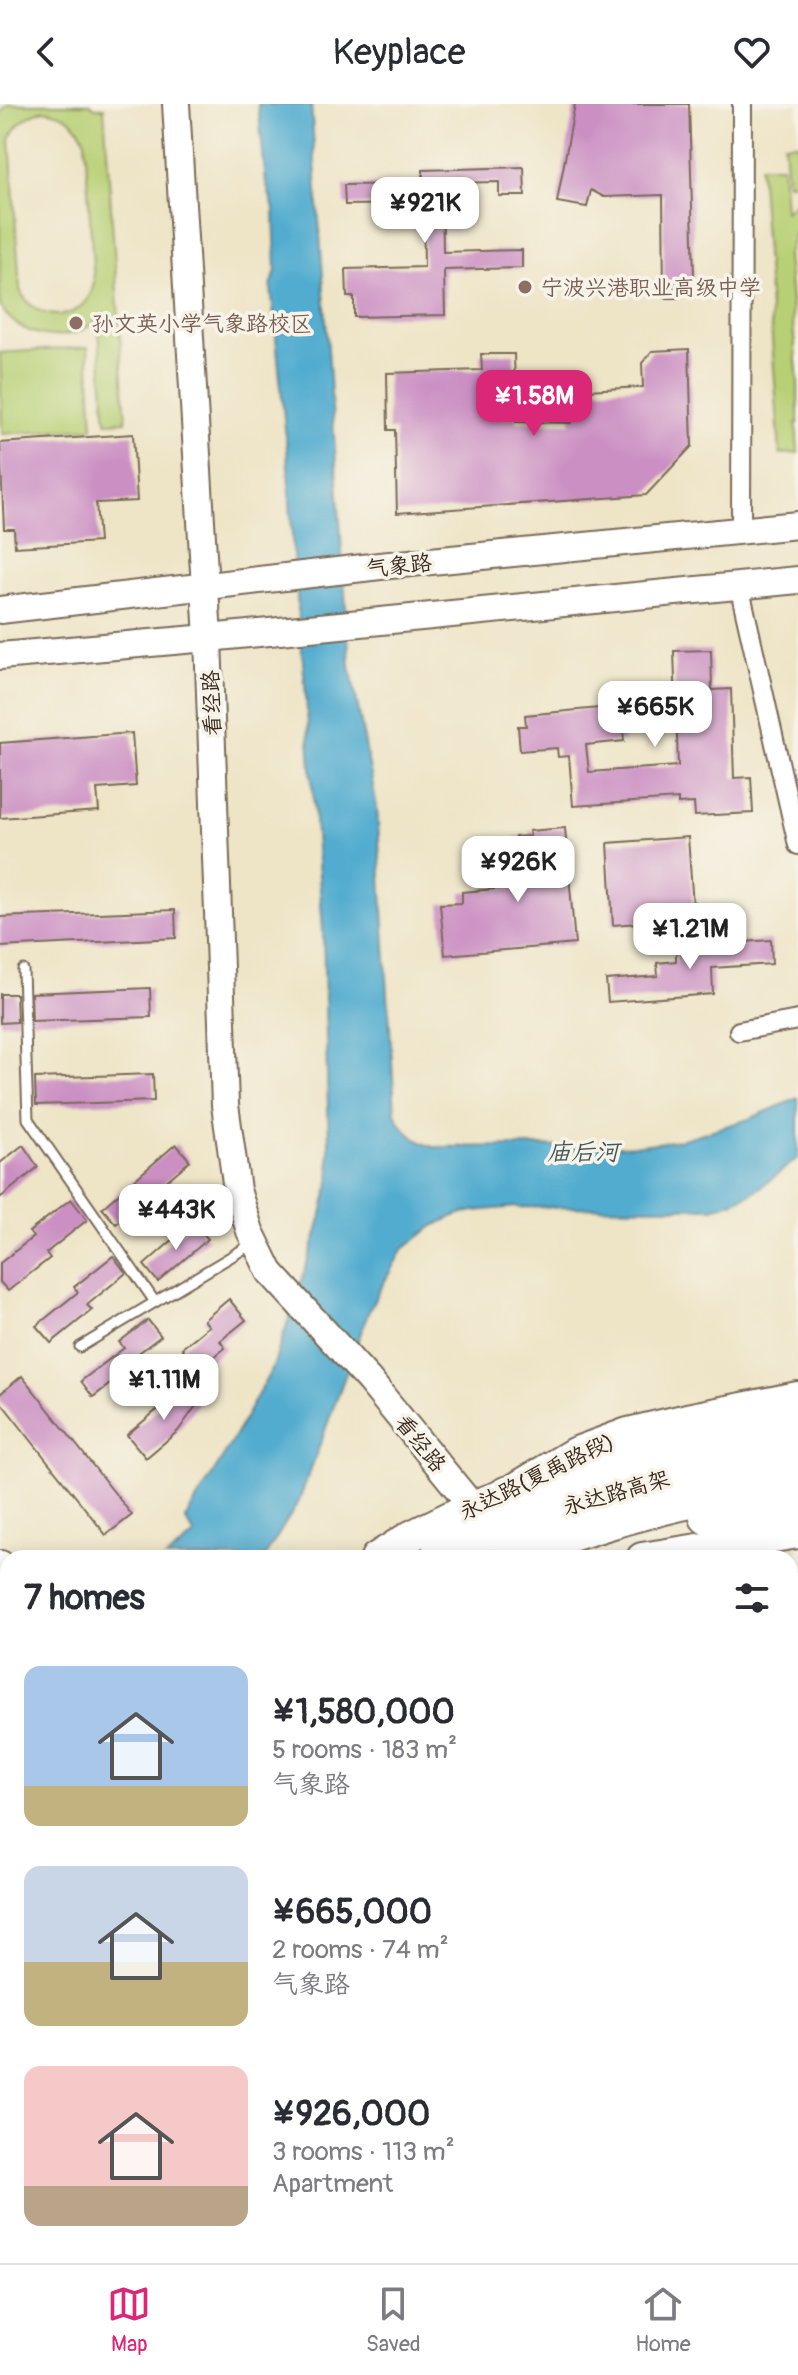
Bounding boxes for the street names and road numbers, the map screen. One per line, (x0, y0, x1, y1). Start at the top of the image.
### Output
street label: 气象路 (365, 549, 433, 583)
street label: 看经路 (197, 669, 227, 736)
street label: 看经路 (389, 1409, 452, 1478)
street label: 永达路(夏禹路段) (454, 1427, 618, 1526)
street label: 永达路高架 (560, 1464, 673, 1522)

